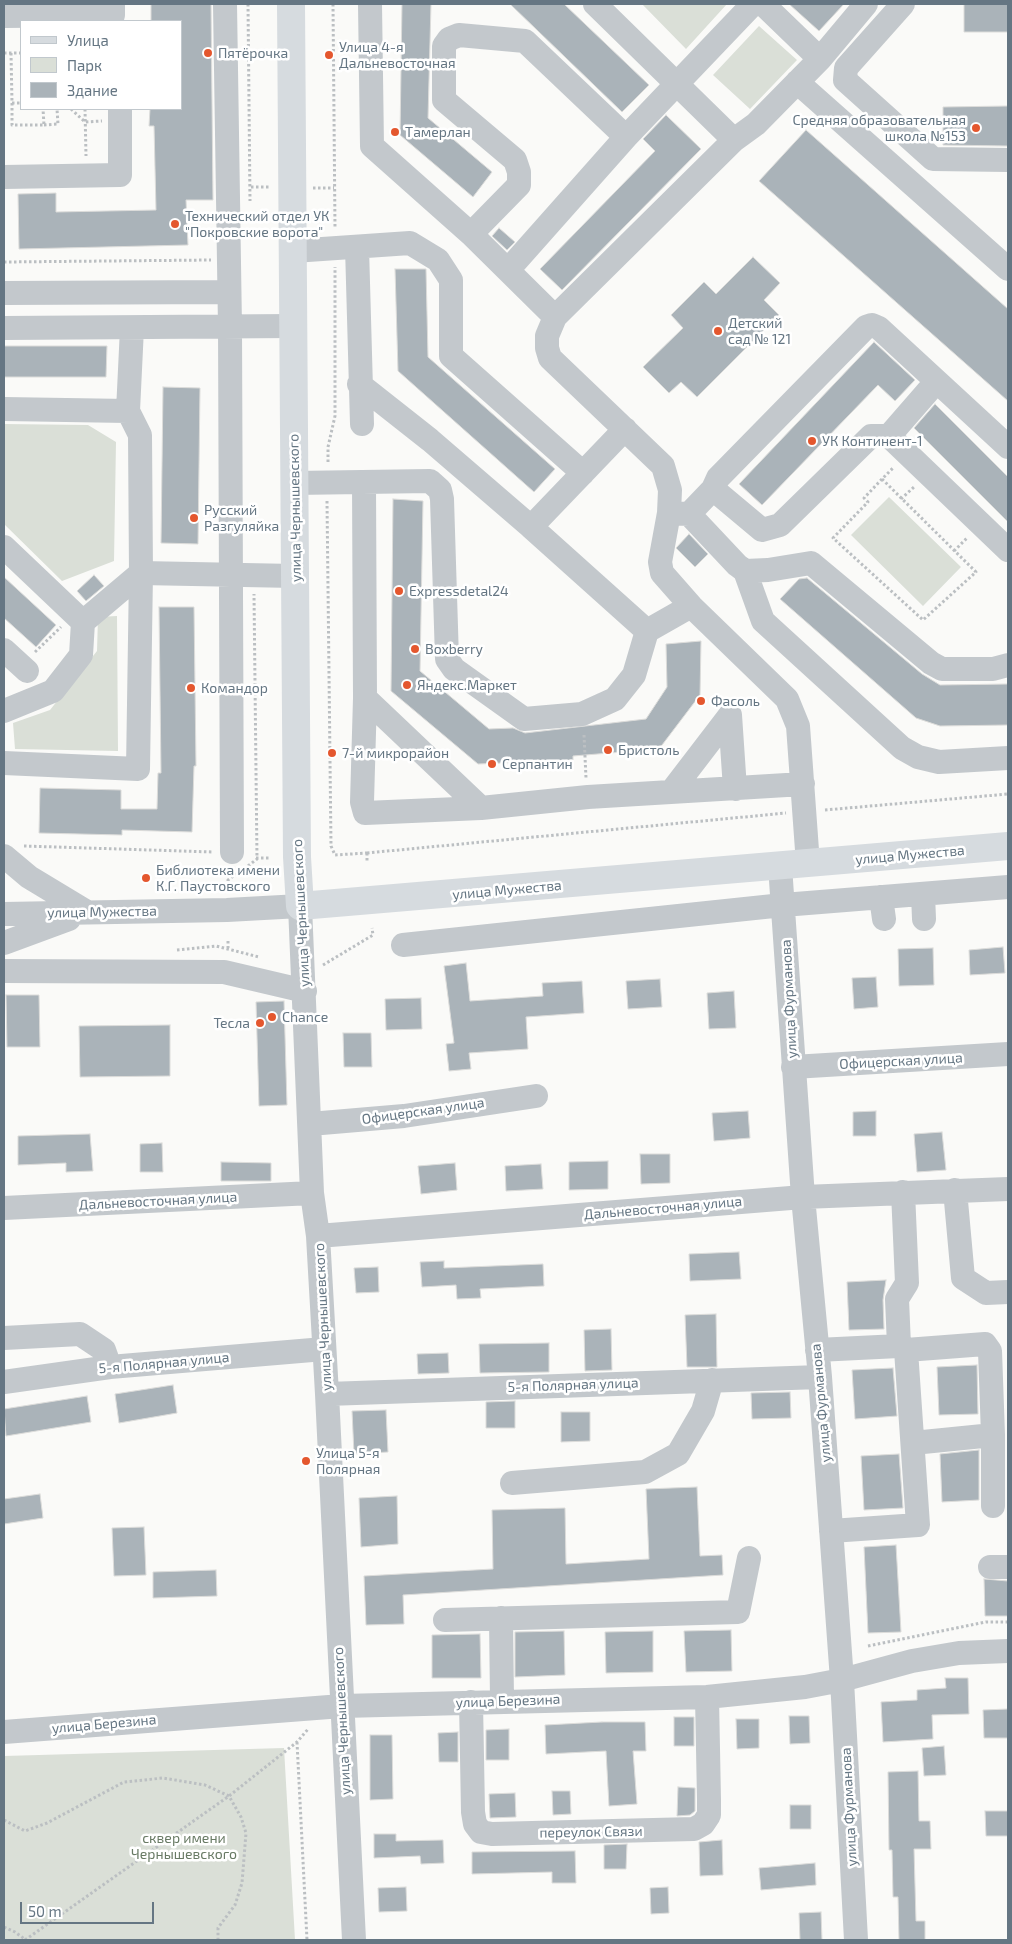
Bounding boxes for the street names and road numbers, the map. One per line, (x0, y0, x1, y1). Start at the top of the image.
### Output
street label: улица Чернышевского (285, 434, 305, 582)
street label: улица Чернышевского (289, 839, 313, 987)
street label: улица Мужества (855, 842, 965, 868)
street label: улица Мужества (452, 877, 562, 903)
street label: улица Мужества (47, 903, 157, 921)
street label: улица Фурманова (777, 939, 801, 1059)
street label: Офицерская улица (839, 1049, 963, 1073)
street label: Офицерская улица (361, 1094, 485, 1128)
street label: Дальневосточная улица (78, 1188, 238, 1214)
street label: Дальневосточная улица (583, 1193, 743, 1223)
street label: улица Чернышевского (311, 1243, 335, 1391)
street label: улица Фурманова (807, 1343, 835, 1463)
street label: 5-я Полярная улица (98, 1349, 230, 1377)
street label: 5-я Полярная улица (507, 1374, 639, 1396)
street label: улица Чернышевского (330, 1647, 354, 1795)
street label: улица Березина (455, 1691, 561, 1711)
street label: улица Березина (51, 1711, 157, 1737)
street label: улица Фурманова (837, 1747, 861, 1867)
street label: переулок Связи (539, 1823, 643, 1841)

